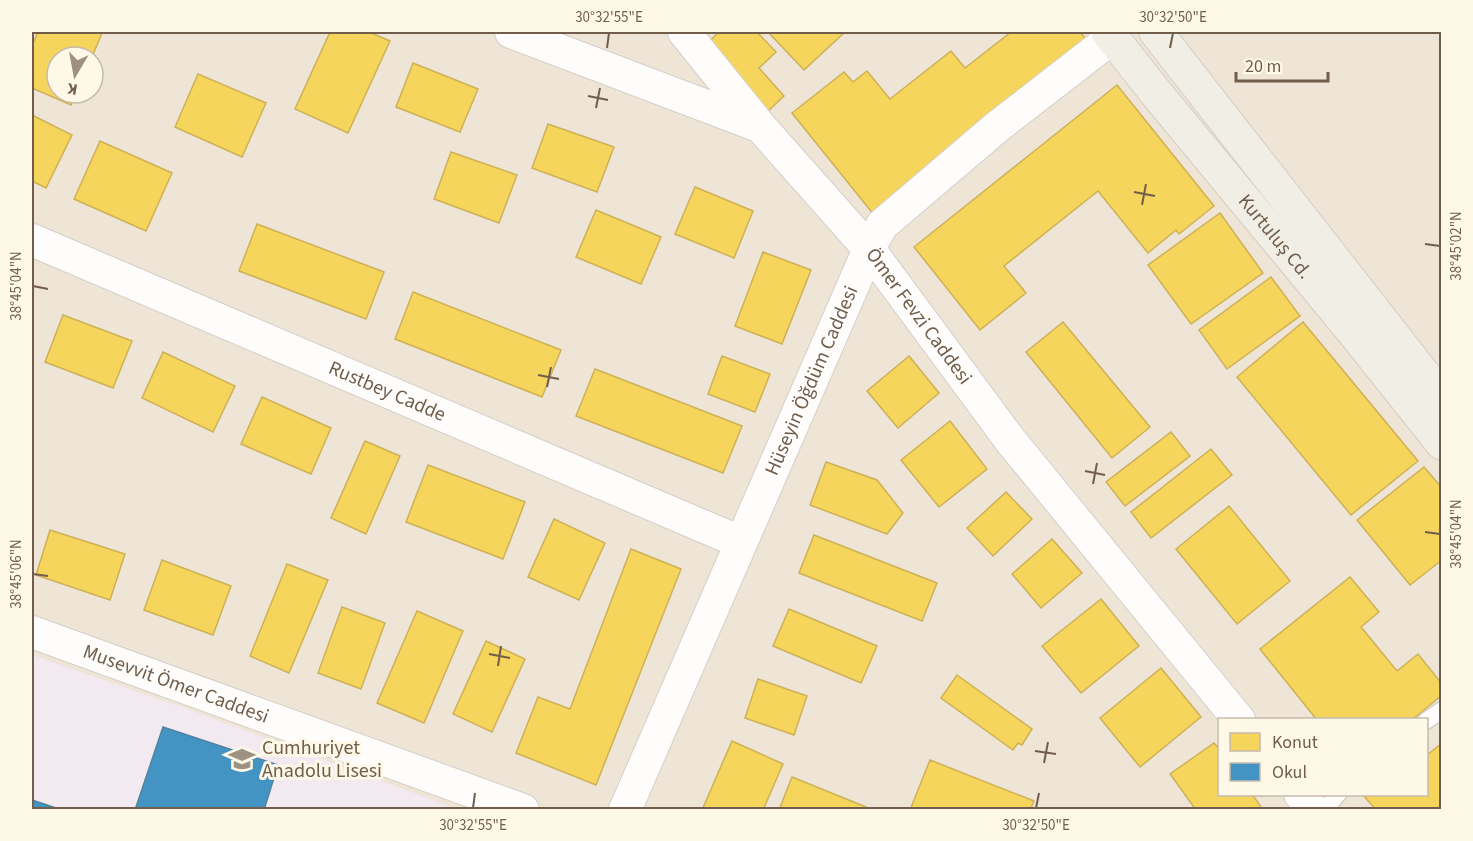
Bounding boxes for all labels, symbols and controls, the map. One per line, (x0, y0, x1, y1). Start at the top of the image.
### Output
text: 30°32'55"E (575, 7, 643, 28)
text: 30°32'50"E (1139, 7, 1207, 28)
north arrow (45, 45, 105, 105)
scale bar (1236, 45, 1328, 83)
text: 20 m (1245, 54, 1281, 79)
text: K (66, 77, 79, 100)
street label: Kurtuluş Cd. (1231, 188, 1318, 285)
text: 38°45'02"N (1446, 211, 1467, 281)
street label: Ömer Fevzi Caddesi (859, 242, 979, 391)
text: 38°45'04"N (6, 251, 27, 321)
street label: Hüseyin Öğdüm Caddesi (758, 282, 865, 480)
street label: Rustbey Cadde (324, 354, 450, 429)
text: 38°45'04"N (1446, 499, 1467, 569)
text: 38°45'06"N (6, 539, 27, 609)
street label: Musevvit Ömer Caddesi (79, 638, 273, 731)
legend (1218, 718, 1428, 796)
text: Konut (1272, 730, 1318, 755)
place label: Cumhuriyet Anadolu Lisesi (262, 734, 382, 785)
school or university icon: Cumhuriyet Anadolu Lisesi (227, 744, 257, 774)
text: Okul (1272, 760, 1307, 785)
text: 30°32'55"E (439, 815, 507, 836)
text: 30°32'50"E (1002, 815, 1070, 836)

